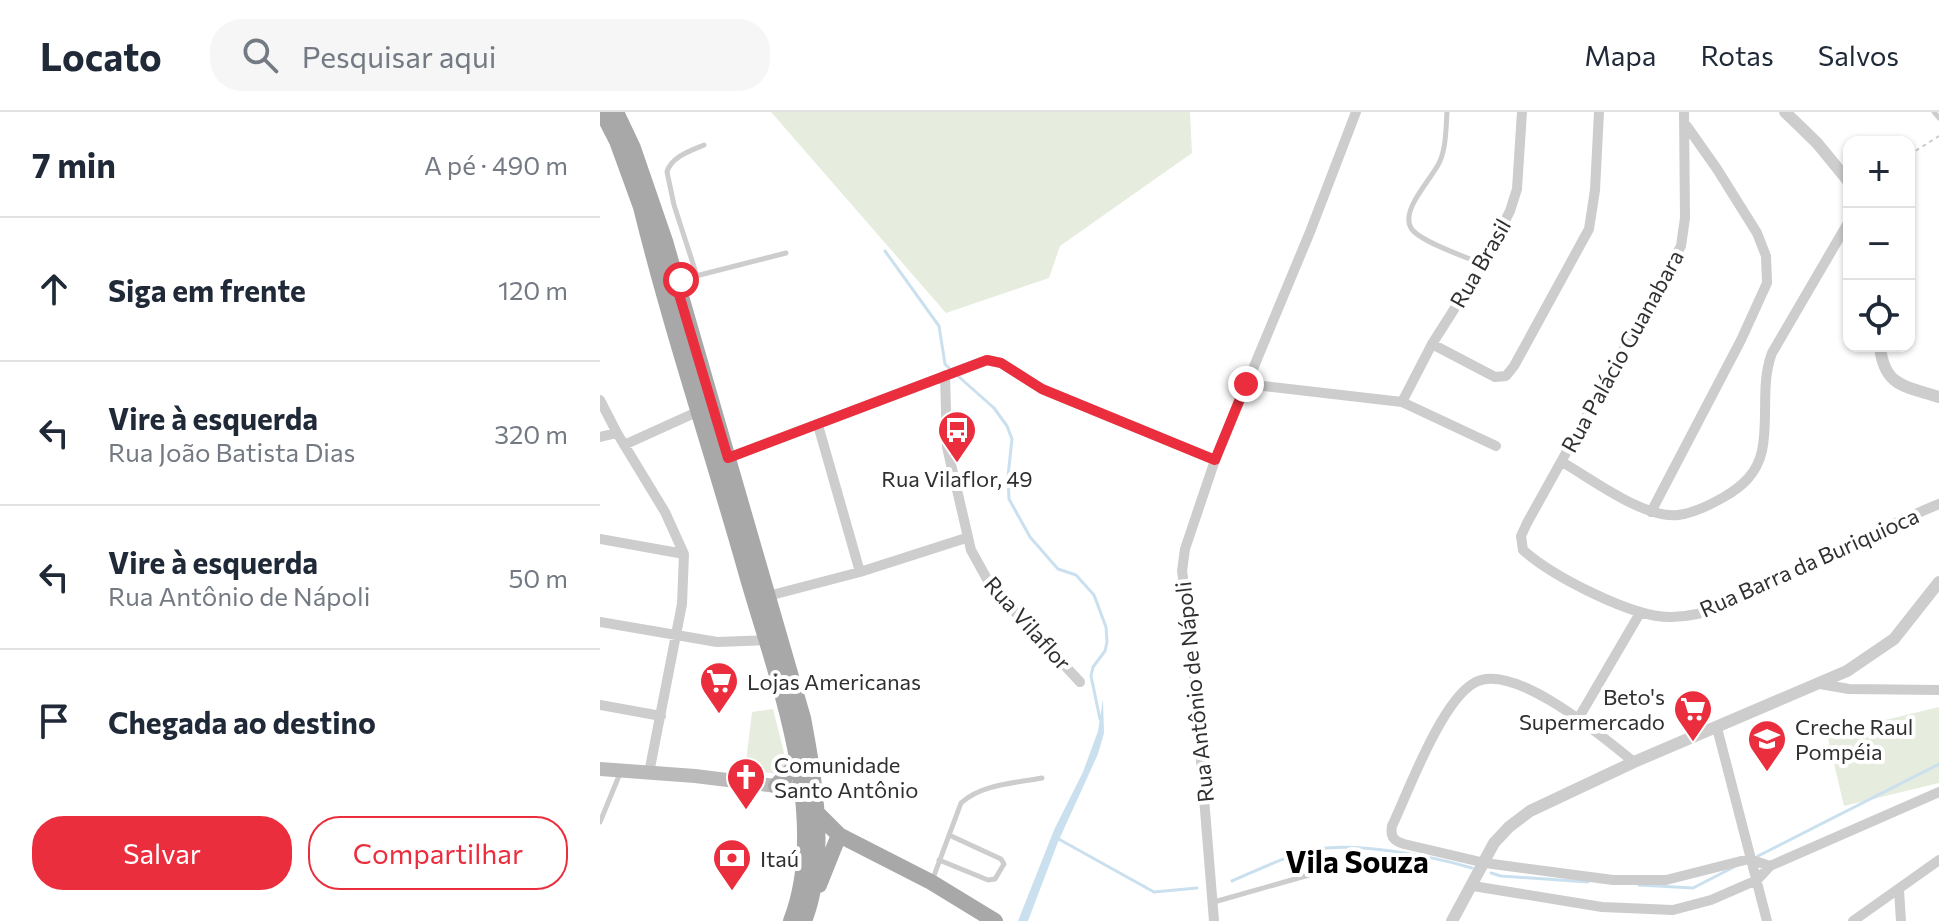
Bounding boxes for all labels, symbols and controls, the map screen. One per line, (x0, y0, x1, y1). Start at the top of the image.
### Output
search box (210, 19, 770, 91)
text: Locato (40, 32, 162, 79)
icon: search (238, 33, 282, 77)
text: Pesquisar aqui (302, 37, 496, 74)
text: Mapa (1584, 38, 1657, 72)
text: Rotas (1701, 38, 1774, 72)
text: Salvos (1818, 38, 1899, 72)
map controls (1843, 136, 1915, 352)
button: + (1843, 136, 1915, 208)
text: 7 min (32, 143, 116, 185)
text: A pé · 490 m (424, 149, 568, 180)
button: − (1843, 208, 1915, 280)
street label: Rua Brasil (1444, 214, 1516, 312)
street label: Rua Palácio Guanabara (1555, 245, 1689, 457)
route start (663, 262, 699, 298)
icon: ahead (32, 267, 76, 311)
text: Siga em frente (108, 271, 306, 308)
text: 120 m (498, 274, 568, 305)
button: locate (1843, 280, 1915, 352)
route end (1228, 366, 1264, 402)
text: Vire à esquerda (108, 399, 318, 436)
bus stop icon: Rua Vilaflor, 49 (936, 409, 978, 464)
icon: left (32, 411, 76, 455)
text: 320 m (494, 418, 568, 449)
text: Rua João Batista Dias (108, 436, 355, 467)
place label: Rua Vilaflor, 49 (881, 465, 1033, 492)
street label: Rua Barra da Buriquioca (1695, 501, 1923, 623)
text: Vire à esquerda (108, 543, 318, 580)
icon: left (32, 555, 76, 599)
text: 50 m (508, 562, 568, 593)
street label: Rua Vilaflor (979, 571, 1077, 676)
text: Rua Antônio de Nápoli (108, 580, 370, 611)
street label: Rua Antônio de Nápoli (1169, 580, 1219, 804)
supermarket icon: Lojas Americanas (698, 660, 740, 715)
place label: Lojas Americanas (747, 668, 921, 695)
place label: Beto's Supermercado (1519, 683, 1665, 735)
supermarket icon: Beto's Supermercado (1672, 688, 1714, 743)
icon: arrive (32, 699, 76, 743)
text: Chegada ao destino (108, 703, 376, 740)
place label: Creche Raul Pompéia (1795, 713, 1913, 765)
school or university icon: Creche Raul Pompéia (1746, 718, 1788, 773)
place label: Comunidade Santo Antônio (774, 751, 918, 803)
church icon: Comunidade Santo Antônio (725, 756, 767, 811)
button: Salvar (32, 816, 292, 890)
button: Compartilhar (308, 816, 568, 890)
bank icon: Itaú (711, 837, 753, 892)
district label: Vila Souza (1285, 842, 1429, 879)
place label: Itaú (760, 845, 799, 872)

